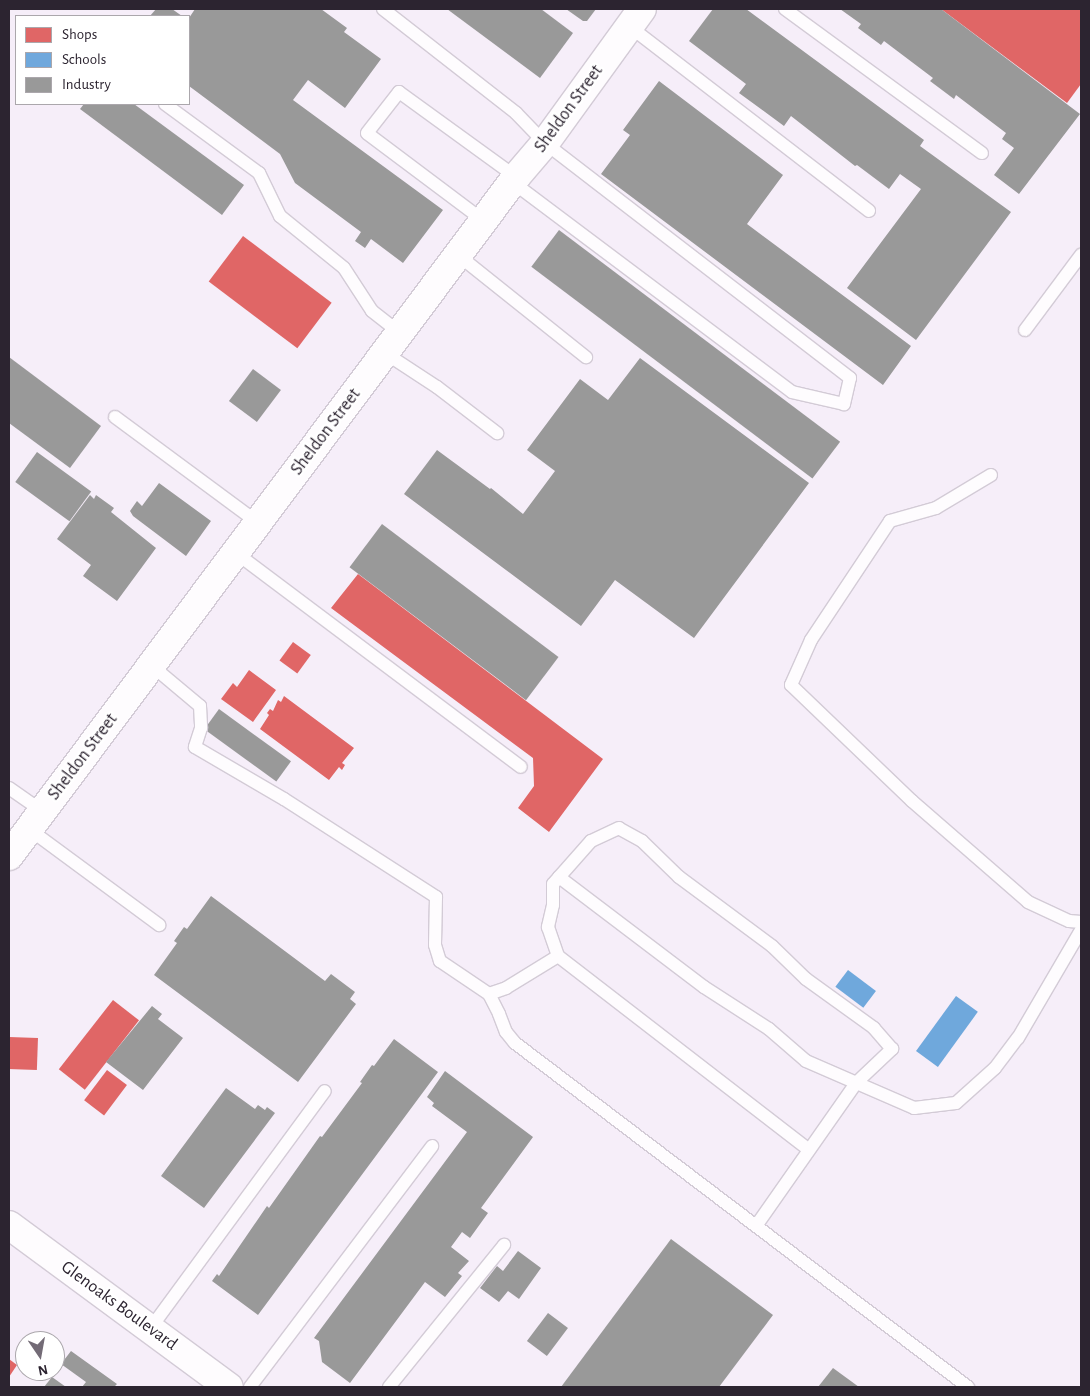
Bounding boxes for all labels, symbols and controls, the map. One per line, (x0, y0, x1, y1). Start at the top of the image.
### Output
legend (15, 15, 190, 105)
text: Shops (62, 27, 97, 42)
text: Schools (62, 52, 106, 67)
street label: Sheldon Street (530, 61, 608, 157)
text: Industry (62, 77, 111, 92)
street label: Sheldon Street (286, 384, 366, 480)
street label: Sheldon Street (43, 709, 123, 805)
street label: Glenoaks Boulevard (57, 1257, 181, 1355)
north arrow (15, 1331, 65, 1381)
text: N (37, 1362, 49, 1378)

